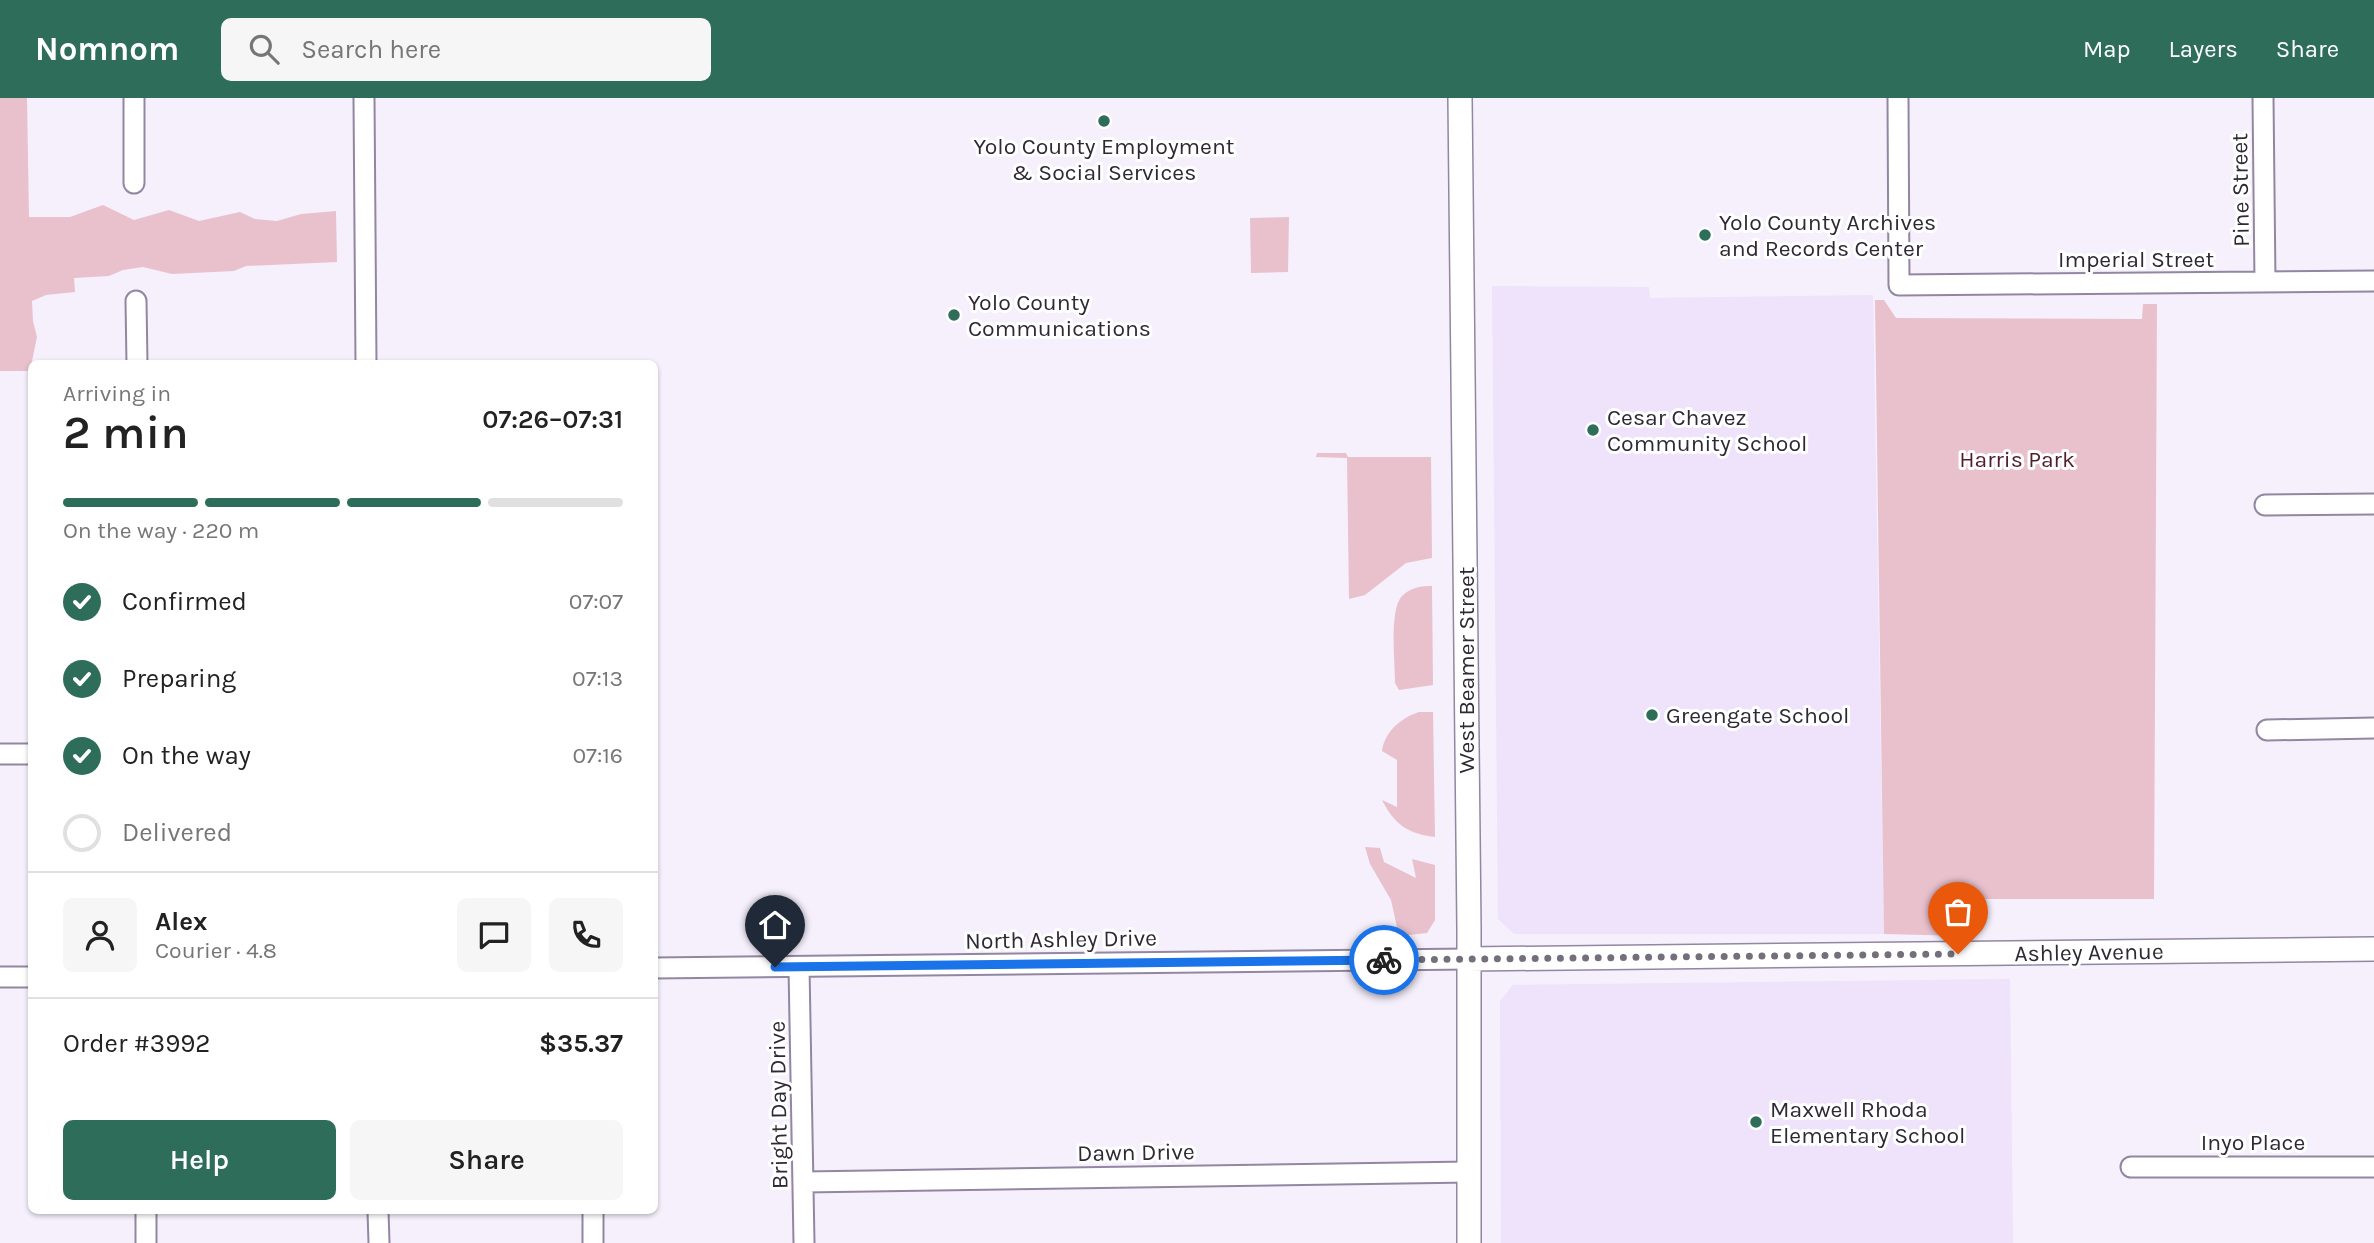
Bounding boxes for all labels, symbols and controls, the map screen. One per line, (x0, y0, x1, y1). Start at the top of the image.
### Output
search box (221, 18, 711, 81)
text: Nomnom (35, 30, 179, 68)
icon: search (245, 30, 283, 68)
text: Search here (301, 34, 441, 65)
text: Map (2083, 35, 2131, 63)
text: Layers (2169, 35, 2238, 63)
text: Share (2276, 35, 2339, 63)
marker: Yolo County Employment & Social Services (1096, 113, 1112, 129)
street label: Pine Street (2226, 132, 2255, 247)
place label: Yolo County Employment & Social Services (974, 133, 1235, 186)
place label: Yolo County Archives and Records Center (1719, 209, 1936, 262)
marker: Yolo County Archives and Records Center (1697, 227, 1713, 243)
street label: Imperial Street (2058, 246, 2214, 273)
place label: Yolo County Communications (968, 289, 1151, 342)
marker: Yolo County Communications (946, 307, 962, 323)
text: Arriving in (63, 380, 171, 407)
text: 07:26–07:31 (482, 404, 623, 435)
place label: Cesar Chavez Community School (1607, 404, 1807, 457)
text: 2 min (63, 406, 189, 460)
marker: Cesar Chavez Community School (1585, 422, 1601, 438)
park label: Harris Park (1959, 446, 2075, 473)
text: On the way · 220 m (63, 517, 259, 544)
street label: West Beamer Street (1453, 566, 1480, 773)
icon: check (63, 583, 101, 621)
text: Confirmed (122, 586, 247, 617)
text: 07:07 (569, 588, 623, 615)
icon: check (63, 660, 101, 698)
text: Preparing (122, 663, 236, 694)
text: 07:13 (572, 665, 623, 692)
place label: Greengate School (1666, 702, 1849, 729)
marker: Greengate School (1644, 707, 1660, 723)
icon: check (63, 737, 101, 775)
text: On the way (122, 740, 251, 771)
text: 07:16 (572, 742, 623, 769)
text: Delivered (122, 817, 232, 848)
pin (1928, 882, 1988, 954)
icon: bag (1939, 893, 1977, 931)
pin (745, 895, 805, 967)
button: person (63, 898, 137, 972)
button: chat (457, 898, 531, 972)
button: phone (549, 898, 623, 972)
text: Alex (155, 906, 207, 937)
icon: home (756, 906, 794, 944)
street label: North Ashley Drive (965, 924, 1157, 955)
courier (1349, 925, 1419, 995)
text: Courier · 4.8 (155, 937, 277, 964)
street label: Ashley Avenue (2014, 938, 2164, 967)
icon: bike (1365, 941, 1403, 979)
street label: Bright Day Drive (764, 1021, 793, 1189)
text: Order #3992 (63, 1028, 210, 1059)
text: $35.37 (539, 1028, 623, 1059)
place label: Maxwell Rhoda Elementary School (1770, 1096, 1965, 1149)
marker: Maxwell Rhoda Elementary School (1748, 1114, 1764, 1130)
button: Help (63, 1120, 336, 1200)
button: Share (350, 1120, 623, 1200)
street label: Inyo Place (2201, 1129, 2305, 1156)
street label: Dawn Drive (1077, 1138, 1195, 1167)

